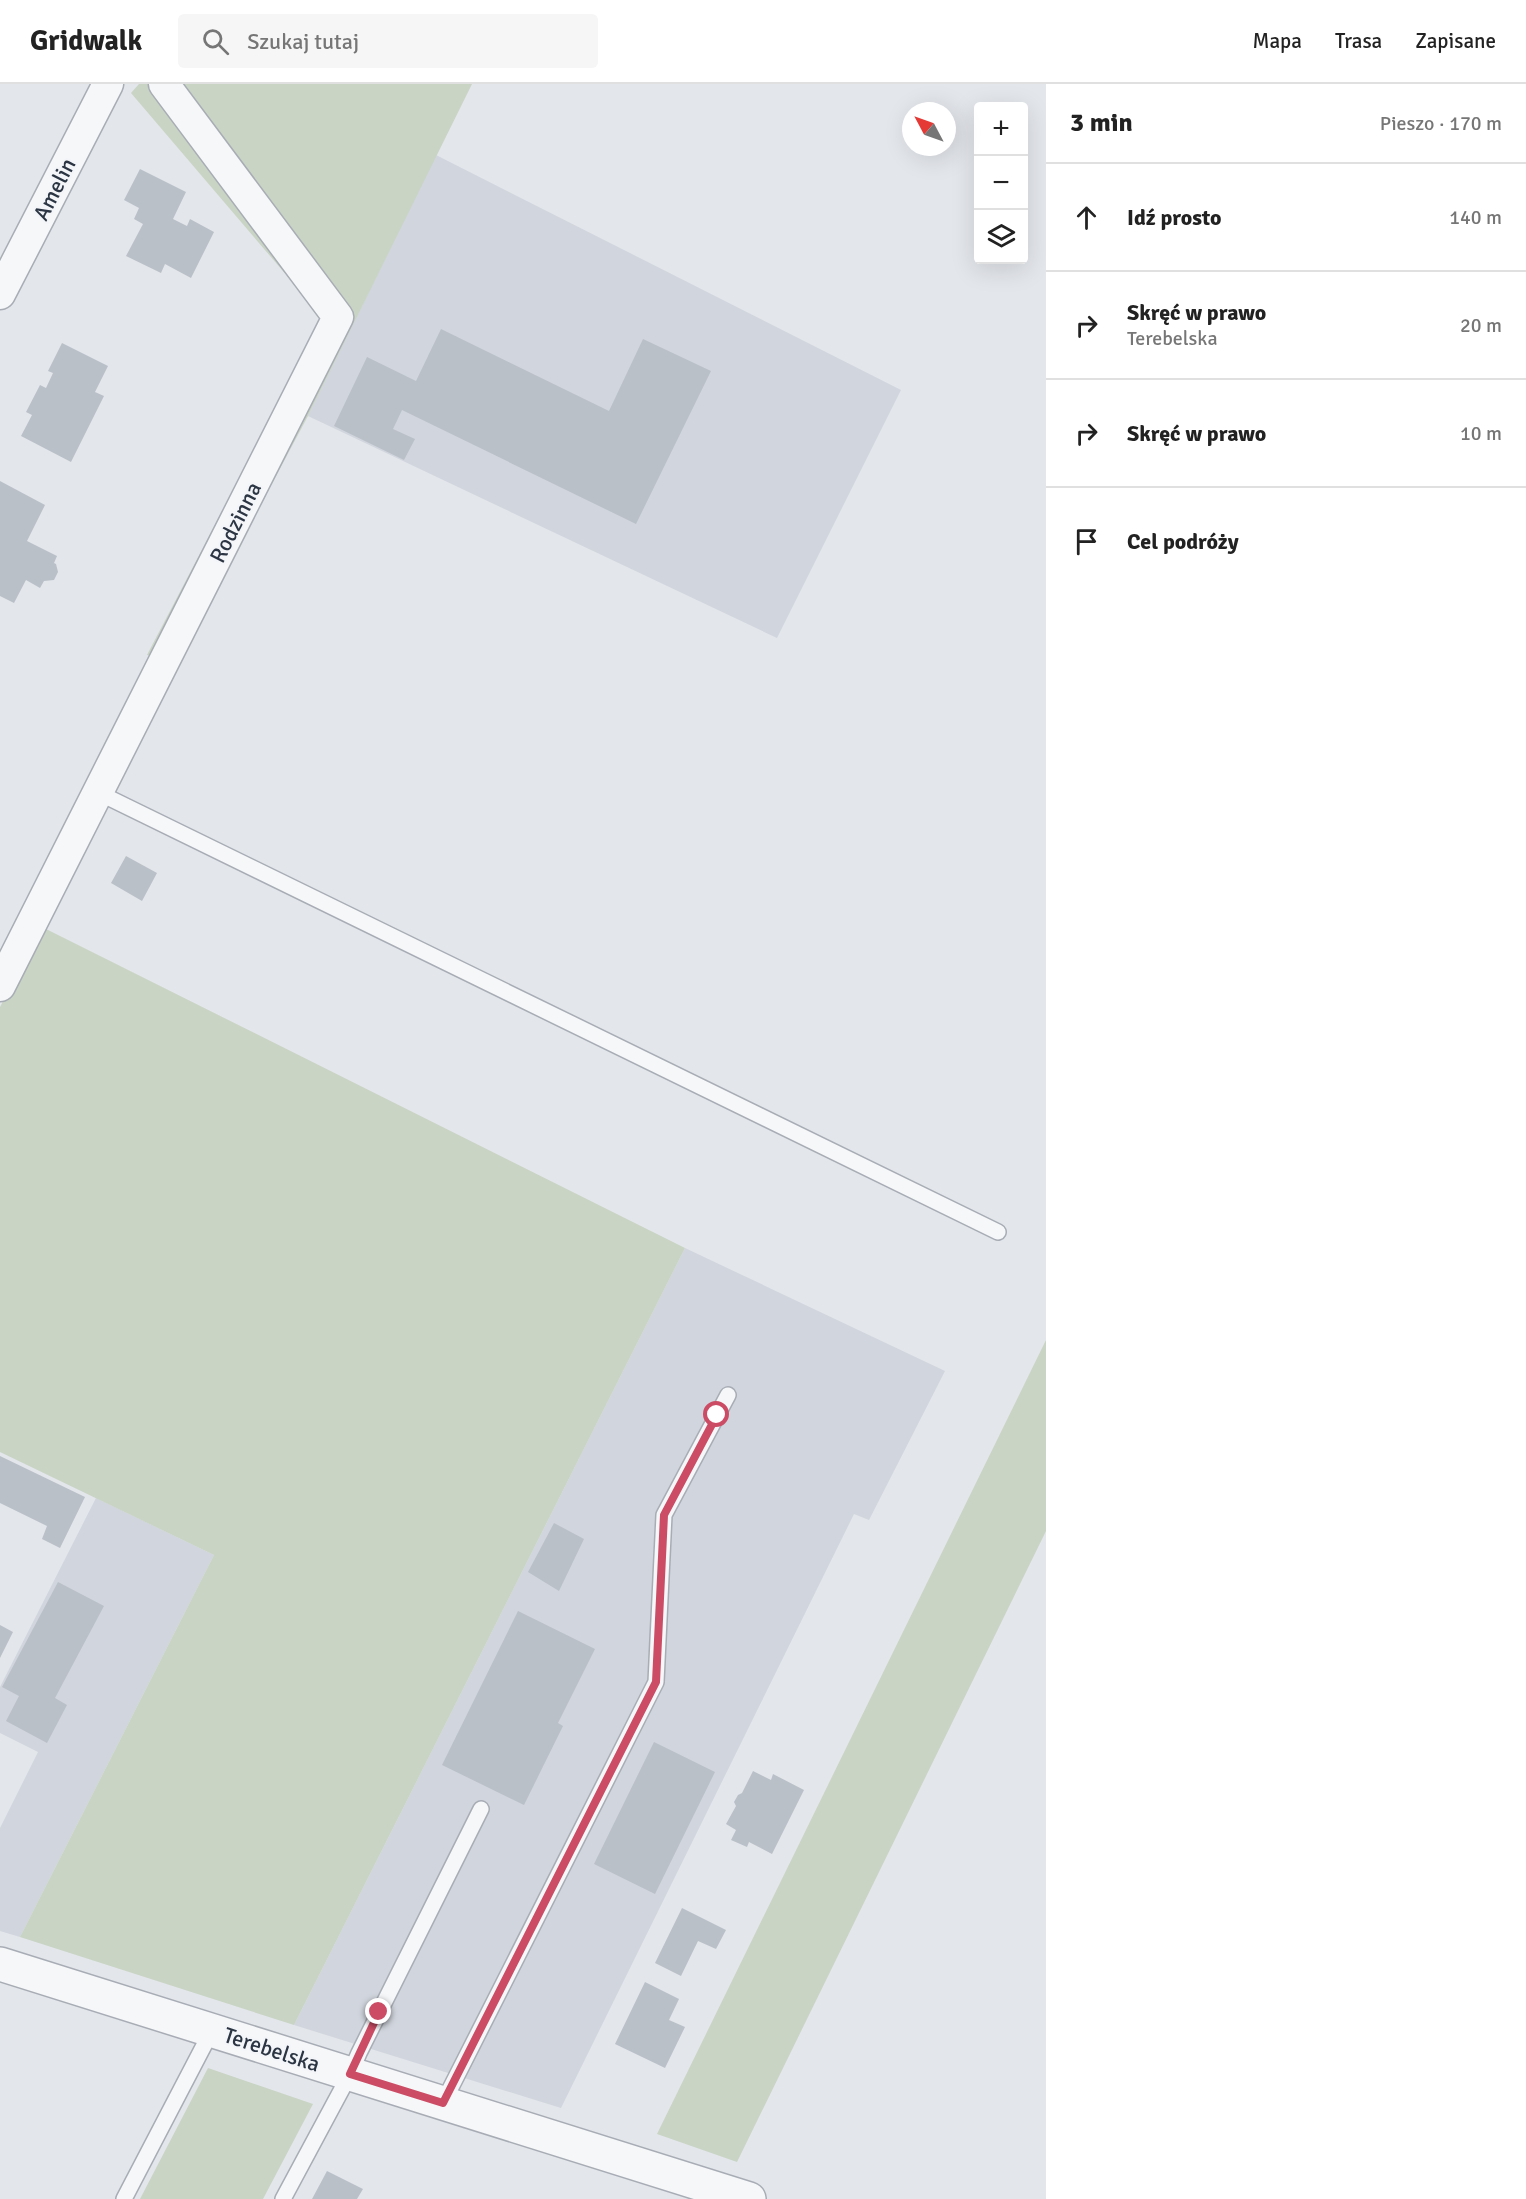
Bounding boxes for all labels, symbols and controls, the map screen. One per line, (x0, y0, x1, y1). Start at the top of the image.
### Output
search box (178, 14, 598, 68)
text: Gridwalk (30, 24, 142, 58)
icon: search (199, 25, 232, 58)
text: Szukaj tutaj (247, 28, 359, 55)
text: Mapa (1252, 28, 1302, 54)
text: Trasa (1335, 28, 1382, 54)
text: Zapisane (1415, 28, 1496, 54)
north arrow (902, 102, 956, 156)
map controls (974, 102, 1028, 264)
button: + (974, 102, 1028, 156)
text: 3 min (1070, 107, 1133, 139)
text: Pieszo · 170 m (1380, 111, 1502, 136)
street label: Amelin (27, 154, 82, 225)
button: − (974, 156, 1028, 210)
icon: ahead (1070, 201, 1103, 234)
text: Idź prosto (1127, 204, 1222, 231)
text: 140 m (1449, 205, 1502, 230)
button: layers (974, 210, 1028, 264)
text: Skręć w prawo (1127, 299, 1266, 326)
icon: right (1070, 309, 1103, 342)
text: 20 m (1460, 313, 1502, 338)
text: Terebelska (1127, 326, 1218, 351)
icon: right (1070, 417, 1103, 450)
text: Skręć w prawo (1127, 420, 1266, 447)
text: 10 m (1460, 421, 1502, 446)
street label: Rodzinna (204, 477, 267, 567)
icon: arrive (1070, 525, 1103, 558)
text: Cel podróży (1127, 528, 1239, 555)
route start (703, 1401, 729, 1427)
route end (365, 1998, 391, 2024)
street label: Terebelska (220, 2021, 323, 2078)

